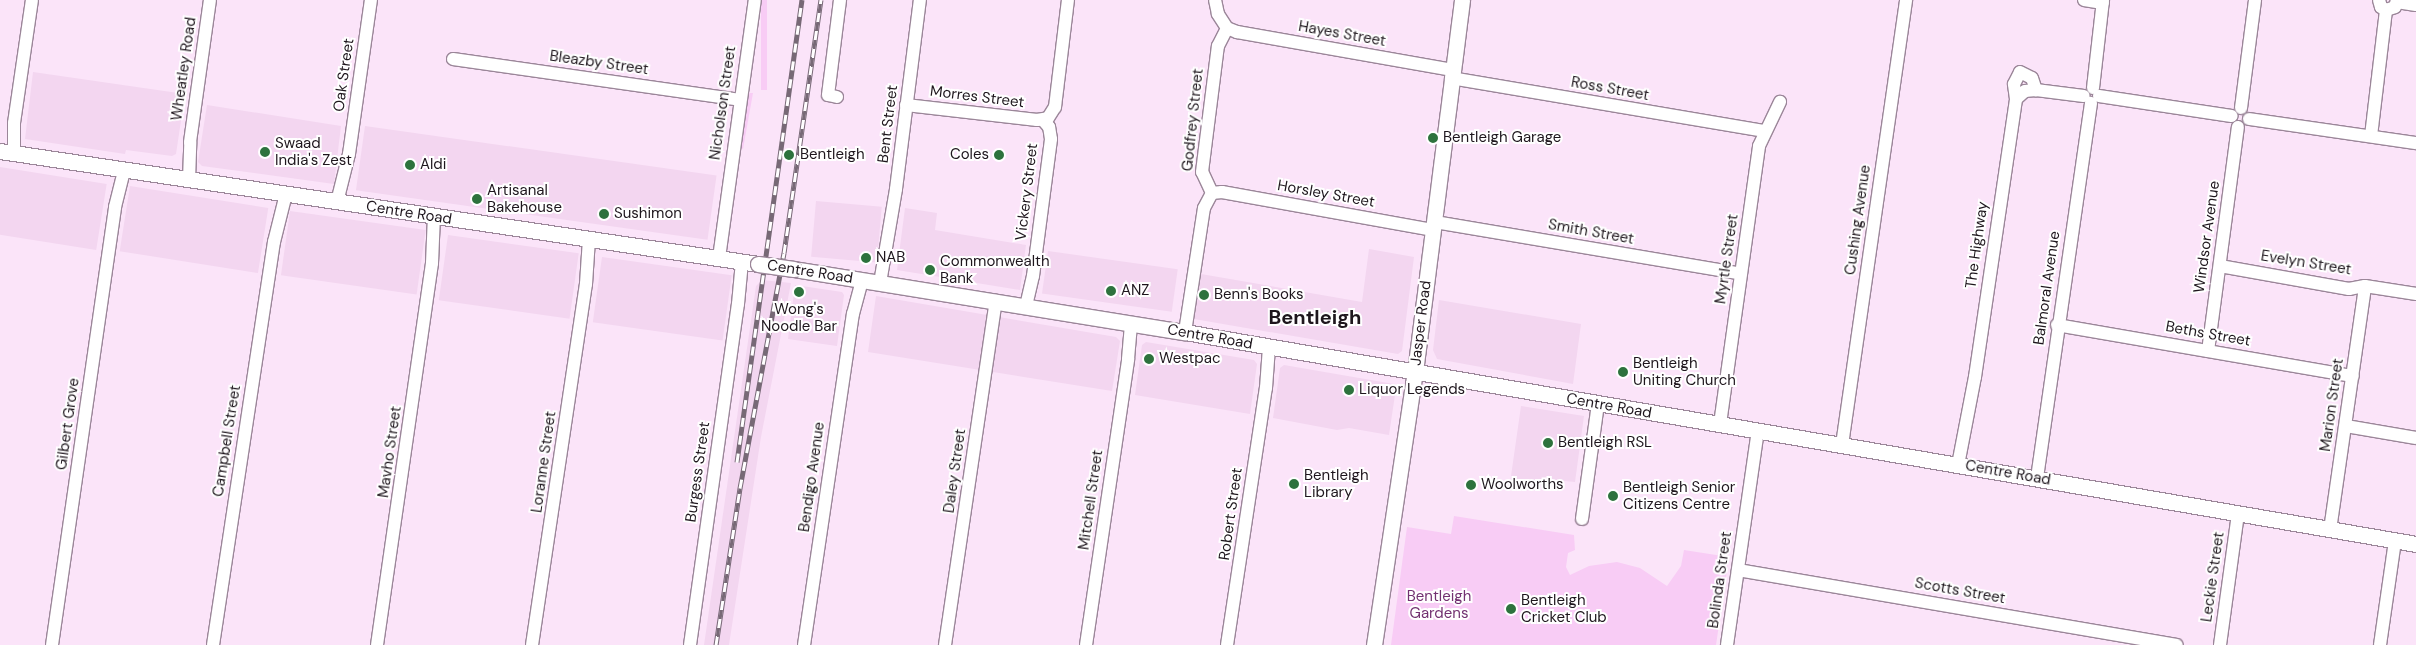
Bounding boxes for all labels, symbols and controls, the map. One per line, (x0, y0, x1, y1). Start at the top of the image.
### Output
street label: Wheatley Road (168, 16, 200, 122)
street label: Hayes Street (1297, 17, 1387, 51)
street label: Oak Street (330, 37, 358, 113)
street label: Nicholson Street (706, 45, 740, 161)
street label: Bleazby Street (548, 47, 650, 79)
street label: Godfrey Street (1179, 68, 1207, 172)
street label: Ross Street (1570, 73, 1650, 105)
street label: Morres Street (929, 82, 1025, 112)
street label: Bent Street (874, 84, 902, 164)
place label: Bentleigh Garage (1443, 129, 1561, 147)
marker: Bentleigh Garage (1427, 132, 1439, 144)
place label: Swaad India's Zest (275, 134, 352, 169)
street label: Vickery Street (1012, 142, 1042, 242)
marker: Swaad India's Zest (259, 146, 271, 158)
place label: Bentleigh (800, 146, 865, 164)
place label: Coles (950, 146, 989, 164)
marker: Bentleigh (782, 148, 796, 162)
marker: Coles (993, 149, 1005, 161)
place label: Aldi (420, 156, 446, 174)
marker: Aldi (404, 159, 416, 171)
street label: Cushing Avenue (1841, 164, 1875, 276)
street label: Horsley Street (1276, 177, 1376, 211)
street label: Windsor Avenue (2190, 180, 2224, 294)
place label: Artisanal Bakehouse (487, 181, 562, 216)
marker: Artisanal Bakehouse (471, 193, 483, 205)
street label: Centre Road (365, 197, 453, 229)
street label: The Highway (1962, 200, 1992, 290)
place label: Sushimon (614, 205, 682, 223)
marker: Sushimon (598, 208, 610, 220)
street label: Myrtle Street (1712, 213, 1742, 305)
street label: Smith Street (1547, 216, 1635, 248)
street label: Balmoral Avenue (2030, 230, 2064, 346)
street label: Evelyn Street (2259, 247, 2353, 279)
place label: NAB (876, 249, 905, 267)
marker: NAB (860, 252, 872, 264)
place label: Commonwealth Bank (940, 252, 1050, 287)
street label: Centre Road (766, 256, 854, 288)
marker: Commonwealth Bank (924, 264, 936, 276)
street label: Jasper Road (1407, 279, 1435, 367)
place label: ANZ (1121, 282, 1149, 300)
marker: ANZ (1105, 285, 1117, 297)
marker: Wong's Noodle Bar (793, 286, 805, 298)
place label: Benn's Books (1214, 286, 1303, 304)
marker: Benn's Books (1198, 289, 1210, 301)
place label: Wong's Noodle Bar (761, 300, 837, 335)
district label: Bentleigh (1269, 305, 1361, 329)
street label: Beths Street (2164, 318, 2252, 350)
street label: Centre Road (1166, 321, 1254, 353)
place label: Westpac (1159, 350, 1220, 368)
marker: Westpac (1143, 353, 1155, 365)
place label: Bentleigh Uniting Church (1633, 354, 1736, 389)
street label: Marion Street (2317, 357, 2347, 453)
marker: Bentleigh Uniting Church (1617, 366, 1629, 378)
street label: Gilbert Grove (53, 377, 83, 471)
place label: Liquor Legends (1359, 381, 1465, 399)
street label: Campbell Street (209, 384, 245, 498)
marker: Liquor Legends (1343, 384, 1355, 396)
street label: Centre Road (1565, 390, 1653, 422)
street label: Mavho Street (375, 405, 405, 499)
street label: Loranne Street (528, 410, 560, 514)
street label: Burgess Street (682, 421, 714, 523)
street label: Bendigo Avenue (795, 421, 829, 533)
street label: Daley Street (940, 428, 970, 514)
place label: Bentleigh RSL (1558, 434, 1652, 452)
marker: Bentleigh RSL (1542, 437, 1554, 449)
street label: Mitchell Street (1075, 449, 1107, 551)
street label: Centre Road (1964, 457, 2052, 489)
place label: Bentleigh Library (1304, 466, 1369, 501)
street label: Robert Street (1216, 467, 1246, 561)
place label: Woolworths (1481, 476, 1564, 494)
marker: Bentleigh Library (1288, 478, 1300, 490)
place label: Bentleigh Senior Citizens Centre (1623, 478, 1735, 513)
marker: Woolworths (1465, 479, 1477, 491)
marker: Bentleigh Senior Citizens Centre (1607, 490, 1619, 502)
street label: Bolinda Street (1704, 530, 1736, 630)
street label: Leckie Street (2198, 531, 2228, 623)
street label: Scotts Street (1913, 574, 2007, 608)
park label: Bentleigh Gardens (1407, 587, 1471, 622)
place label: Bentleigh Cricket Club (1521, 591, 1607, 626)
marker: Bentleigh Cricket Club (1505, 603, 1517, 615)

